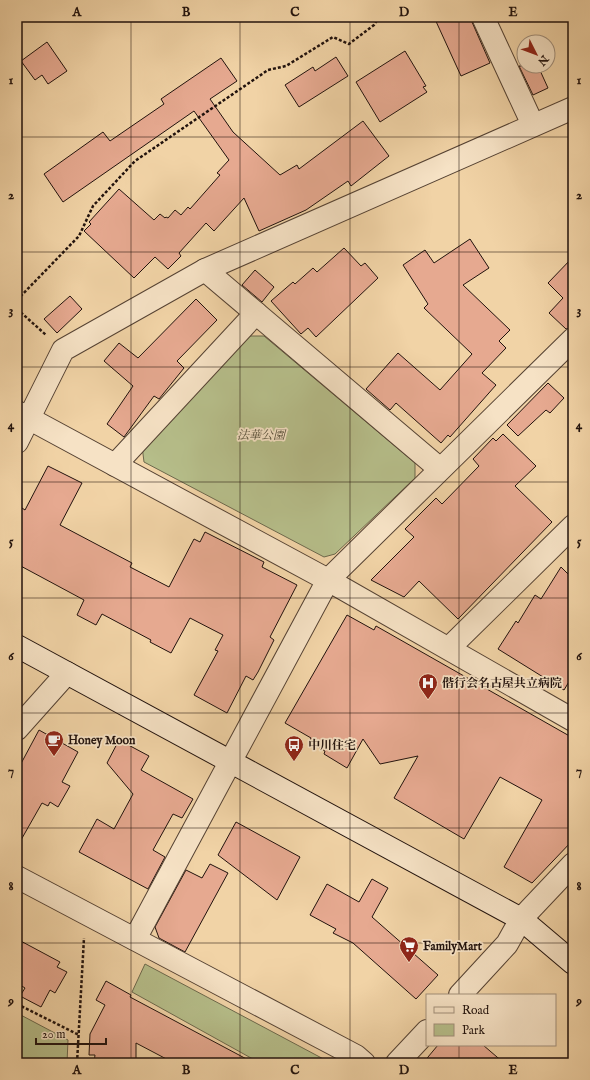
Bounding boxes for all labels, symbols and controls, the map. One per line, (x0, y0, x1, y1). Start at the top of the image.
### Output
text: A (72, 4, 83, 21)
text: B (182, 4, 191, 21)
text: C (290, 4, 300, 21)
text: D (399, 4, 410, 21)
text: E (508, 4, 518, 21)
north arrow (516, 34, 556, 74)
text: N (534, 51, 552, 69)
text: 1 (9, 72, 14, 89)
text: 1 (577, 72, 582, 89)
text: 2 (8, 187, 14, 204)
text: 2 (576, 187, 582, 204)
text: 3 (9, 302, 14, 319)
text: 3 (577, 302, 582, 319)
text: 4 (8, 417, 15, 434)
text: 4 (576, 417, 583, 434)
park label: 法華公園 (237, 428, 287, 443)
text: 5 (9, 533, 14, 550)
text: 5 (577, 533, 582, 550)
text: 6 (8, 648, 14, 665)
text: 6 (576, 648, 582, 665)
hospital icon: 偕行会名古屋共立病院 (417, 672, 439, 700)
place label: 偕行会名古屋共立病院 (442, 676, 562, 691)
cafe icon: Honey Moon (43, 729, 65, 757)
place label: Honey Moon (68, 733, 136, 749)
bus stop icon: 中川住宅 (283, 734, 305, 762)
place label: 中川住宅 (308, 738, 356, 753)
text: 7 (8, 763, 14, 780)
text: 7 (576, 763, 582, 780)
text: 8 (8, 878, 14, 895)
text: 8 (576, 878, 582, 895)
supermarket icon: FamilyMart (398, 935, 420, 963)
place label: FamilyMart (423, 939, 483, 955)
text: 9 (7, 993, 14, 1010)
text: 9 (575, 993, 582, 1010)
legend (426, 994, 556, 1046)
text: Road (462, 1003, 490, 1018)
scale bar (36, 1020, 106, 1046)
text: Park (462, 1023, 485, 1038)
text: 20 m (42, 1027, 65, 1042)
text: A (72, 1062, 83, 1079)
text: B (182, 1062, 191, 1079)
text: C (290, 1062, 300, 1079)
text: D (399, 1062, 410, 1079)
text: E (508, 1062, 518, 1079)

